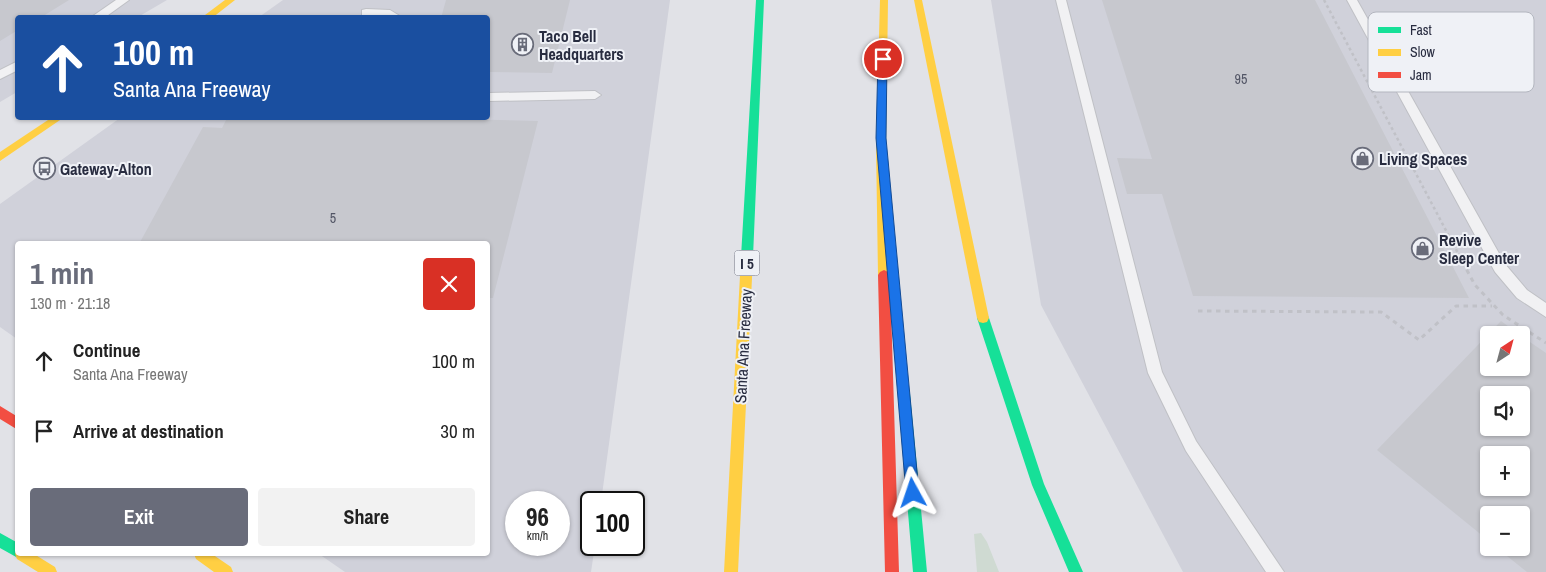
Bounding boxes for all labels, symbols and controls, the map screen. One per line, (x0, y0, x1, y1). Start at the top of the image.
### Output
legend (1368, 12, 1534, 92)
text: Fast (1410, 21, 1432, 39)
place label: Taco Bell Headquarters (539, 25, 624, 65)
text: 100 m (113, 29, 194, 76)
building icon: Taco Bell Headquarters (511, 33, 535, 57)
icon: ahead (30, 35, 95, 100)
pin (862, 38, 904, 80)
text: Slow (1410, 43, 1436, 61)
icon: arrive (869, 45, 897, 73)
text: Jam (1410, 66, 1432, 84)
house number: 95 (1235, 70, 1247, 88)
text: Santa Ana Freeway (113, 74, 270, 104)
shop icon: Living Spaces (1351, 147, 1375, 171)
place label: Living Spaces (1379, 148, 1467, 170)
bus stop icon: Gateway-Alton (32, 157, 56, 181)
place label: Gateway-Alton (60, 158, 152, 180)
house number: 5 (330, 209, 336, 227)
place label: Revive Sleep Center (1439, 229, 1520, 269)
shop icon: Revive Sleep Center (1411, 237, 1435, 261)
road number: I 5 (734, 250, 760, 276)
text: 1 min (30, 253, 94, 293)
button: close (423, 258, 475, 310)
street label: Santa Ana Freeway (729, 288, 757, 404)
text: 130 m · 21:18 (30, 292, 110, 314)
north arrow (1480, 326, 1530, 376)
map controls (1480, 326, 1530, 556)
text: Continue (73, 337, 141, 363)
icon: ahead (30, 347, 58, 375)
text: 100 m (432, 348, 475, 374)
text: Santa Ana Freeway (73, 363, 188, 385)
button: sound (1480, 386, 1530, 436)
icon: arrive (30, 417, 58, 445)
text: Arrive at destination (73, 418, 224, 444)
text: 30 m (440, 418, 475, 444)
button: + (1480, 446, 1530, 496)
position arrow (886, 466, 938, 518)
button: Exit (30, 488, 248, 546)
button: Share (258, 488, 475, 546)
speed limit sign: 100 (580, 491, 645, 556)
text: 96 (526, 500, 549, 534)
button: − (1480, 506, 1530, 556)
text: km/h (527, 528, 548, 544)

